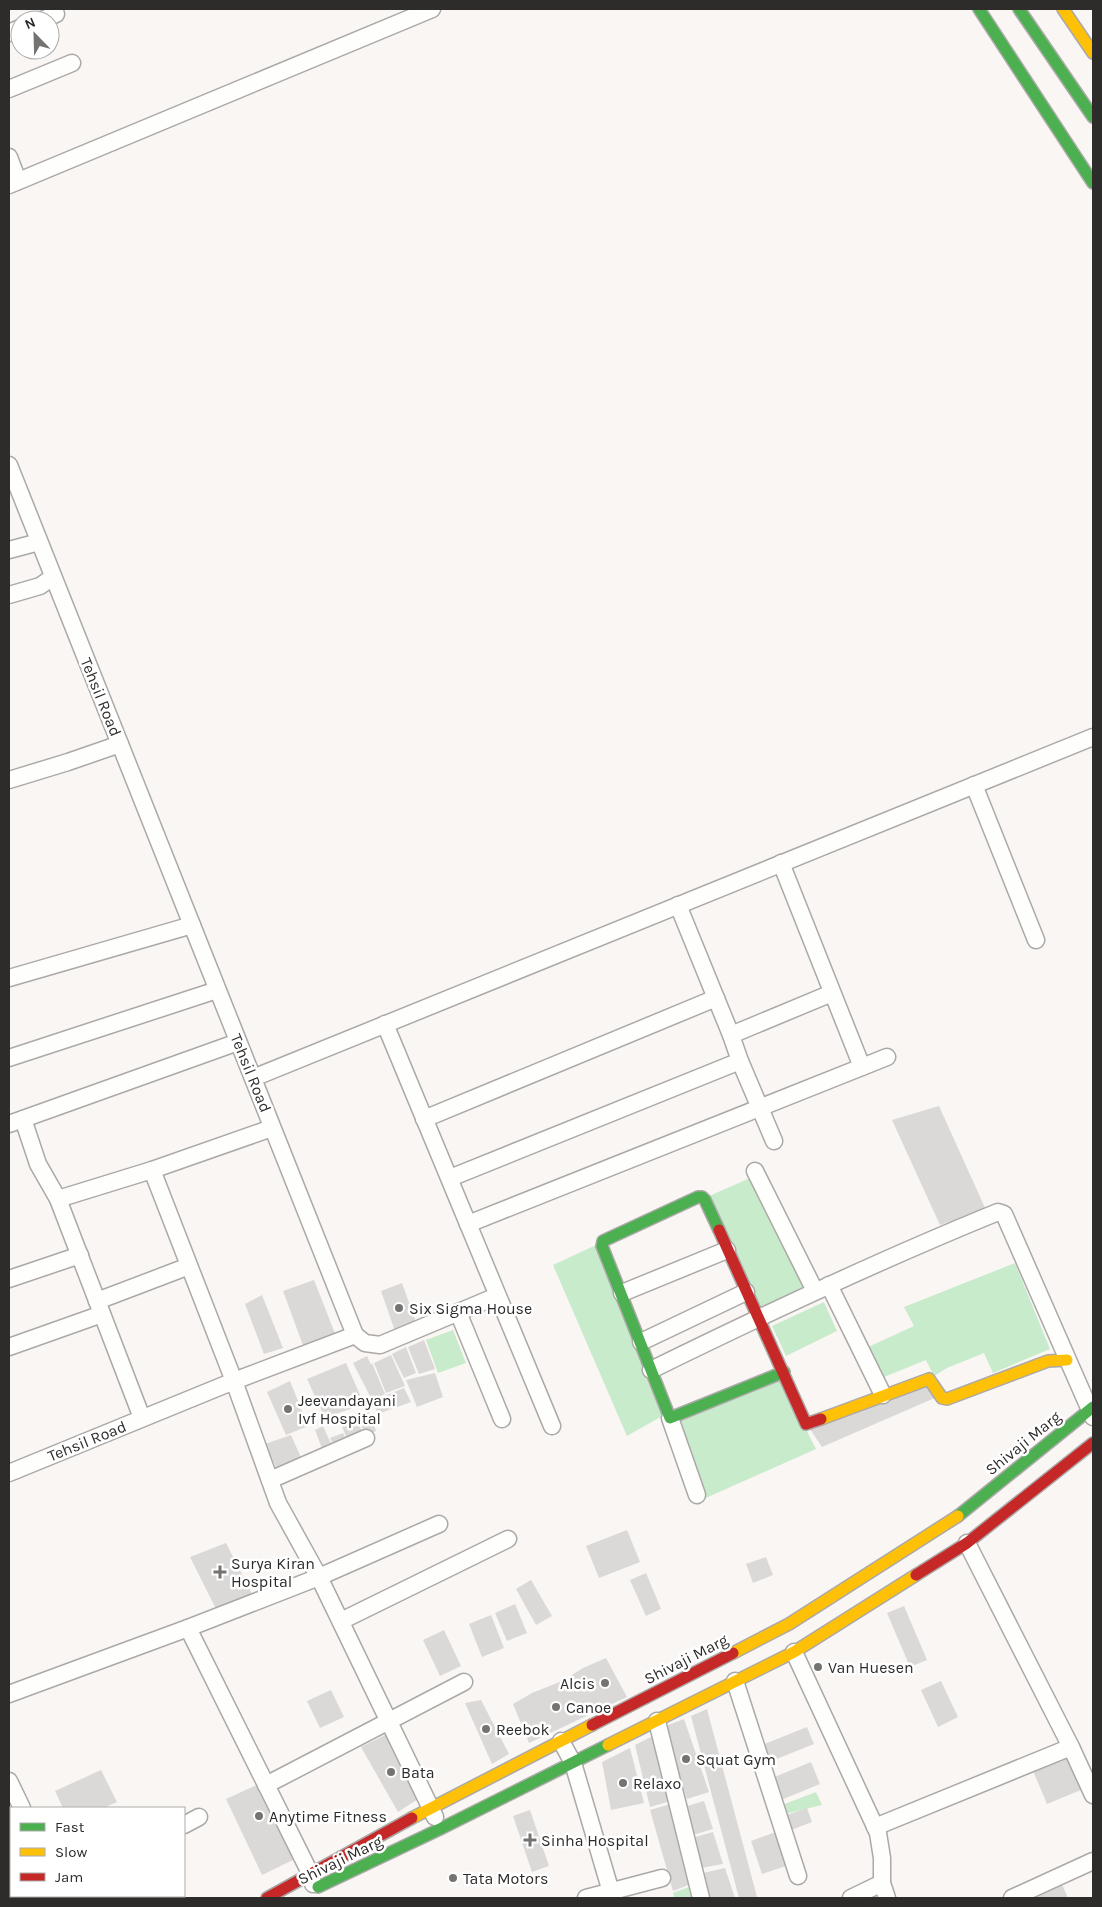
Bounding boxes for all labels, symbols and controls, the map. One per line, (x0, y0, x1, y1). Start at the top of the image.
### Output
north arrow (10, 10, 60, 60)
text: N (22, 14, 38, 33)
street label: Tehsil Road (77, 655, 125, 739)
street label: Tehsil Road (227, 1031, 275, 1115)
place label: Six Sigma House (409, 1299, 532, 1318)
marker: Six Sigma House (393, 1302, 405, 1314)
place label: Jeevandayani Ivf Hospital (298, 1391, 396, 1428)
marker: Jeevandayani Ivf Hospital (282, 1403, 294, 1415)
street label: Shivaji Marg (981, 1407, 1065, 1479)
street label: Tehsil Road (45, 1417, 129, 1465)
place label: Surya Kiran Hospital (231, 1554, 315, 1591)
marker: Surya Kiran Hospital (213, 1565, 227, 1579)
street label: Shivaji Marg (641, 1630, 731, 1688)
place label: Van Huesen (828, 1658, 914, 1677)
marker: Van Huesen (812, 1661, 824, 1673)
place label: Alcis (560, 1674, 595, 1693)
marker: Alcis (599, 1677, 611, 1689)
place label: Canoe (566, 1698, 611, 1717)
marker: Canoe (550, 1701, 562, 1713)
place label: Reebok (496, 1720, 549, 1739)
marker: Reebok (480, 1723, 492, 1735)
place label: Squat Gym (696, 1750, 776, 1769)
marker: Squat Gym (680, 1753, 692, 1765)
place label: Bata (401, 1763, 435, 1782)
marker: Bata (385, 1766, 397, 1778)
place label: Relaxo (633, 1774, 681, 1793)
marker: Relaxo (617, 1777, 629, 1789)
legend (10, 1807, 185, 1897)
place label: Anytime Fitness (269, 1807, 387, 1826)
marker: Anytime Fitness (253, 1810, 265, 1822)
text: Fast (55, 1818, 85, 1836)
street label: Shivaji Marg (295, 1831, 385, 1889)
place label: Sinha Hospital (541, 1831, 649, 1850)
marker: Sinha Hospital (523, 1833, 537, 1847)
text: Slow (55, 1843, 87, 1861)
text: Jam (55, 1868, 83, 1886)
place label: Tata Motors (463, 1869, 548, 1888)
marker: Tata Motors (447, 1872, 459, 1884)

